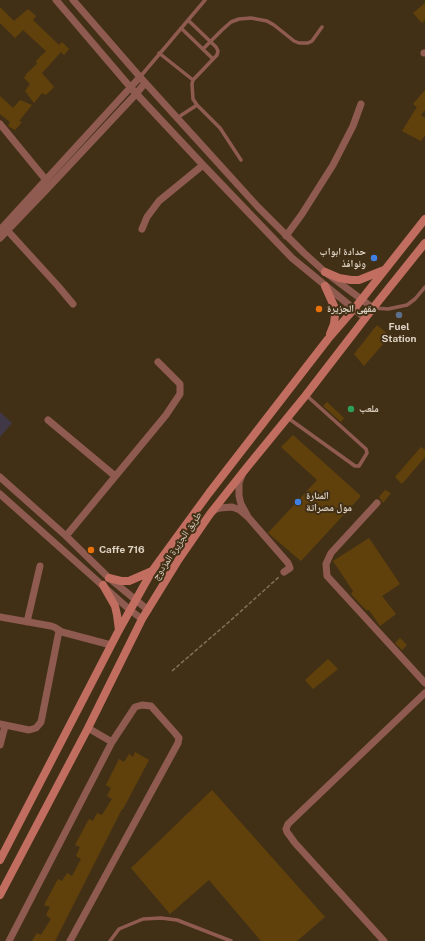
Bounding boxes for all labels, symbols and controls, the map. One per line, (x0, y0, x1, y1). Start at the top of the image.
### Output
place label: حدادة ابواب ونوافذ (320, 246, 366, 270)
marker: حدادة ابواب ونوافذ (369, 253, 379, 263)
place label: مقهى الجزيرة (327, 303, 376, 315)
marker: مقهى الجزيرة (314, 304, 324, 314)
marker: Fuel Station (394, 310, 404, 320)
place label: Fuel Station (382, 321, 416, 344)
place label: ملعب (359, 403, 379, 415)
marker: ملعب (346, 404, 356, 414)
place label: المنارة مول مصراتة (306, 490, 352, 514)
marker: المنارة مول مصراتة (293, 497, 303, 507)
street label: طريق الجزيرة المزدوج (150, 510, 204, 582)
place label: Caffe 716 (99, 544, 145, 556)
marker: Caffe 716 (86, 545, 96, 555)

